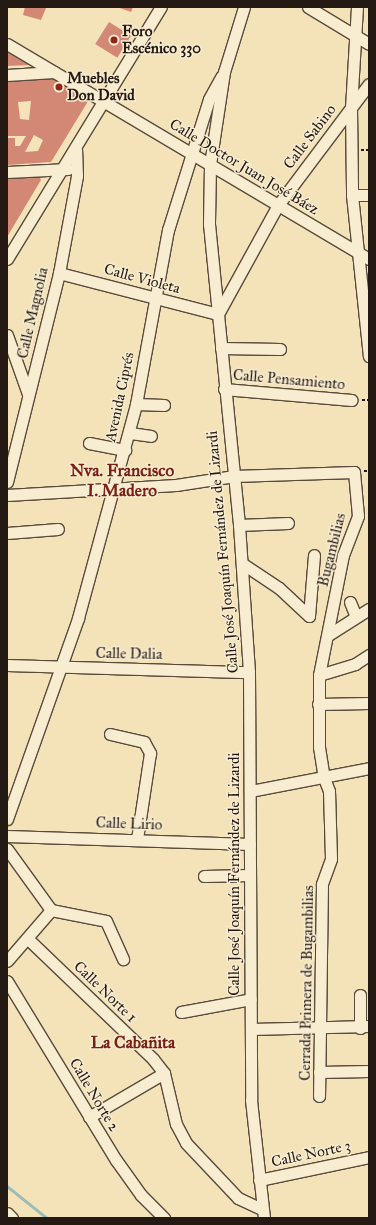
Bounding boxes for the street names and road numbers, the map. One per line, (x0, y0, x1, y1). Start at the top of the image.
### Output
street label: Calle Sabino (280, 101, 340, 173)
street label: Calle Doctor Juan José Báez (166, 115, 322, 219)
street label: Calle Violeta (102, 260, 182, 298)
street label: Calle Magnolia (14, 266, 52, 360)
street label: Avenida Ciprés (102, 351, 138, 443)
street label: Calle Pensamiento (232, 366, 346, 394)
street label: Calle José Joaquín Fernández de Lizardi (203, 430, 243, 674)
street label: Bugambilias (314, 511, 350, 589)
street label: Calle Dalia (95, 644, 163, 664)
street label: Calle José Joaquín Fernández de Lizardi (226, 752, 244, 996)
street label: Calle Lirio (95, 814, 163, 834)
street label: Cerrada Primera de Bugambilias (296, 885, 318, 1081)
street label: Calle Norte 1 (70, 958, 140, 1026)
street label: Calle Norte 2 (65, 1055, 123, 1135)
street label: Calle Norte 3 (270, 1137, 352, 1171)

